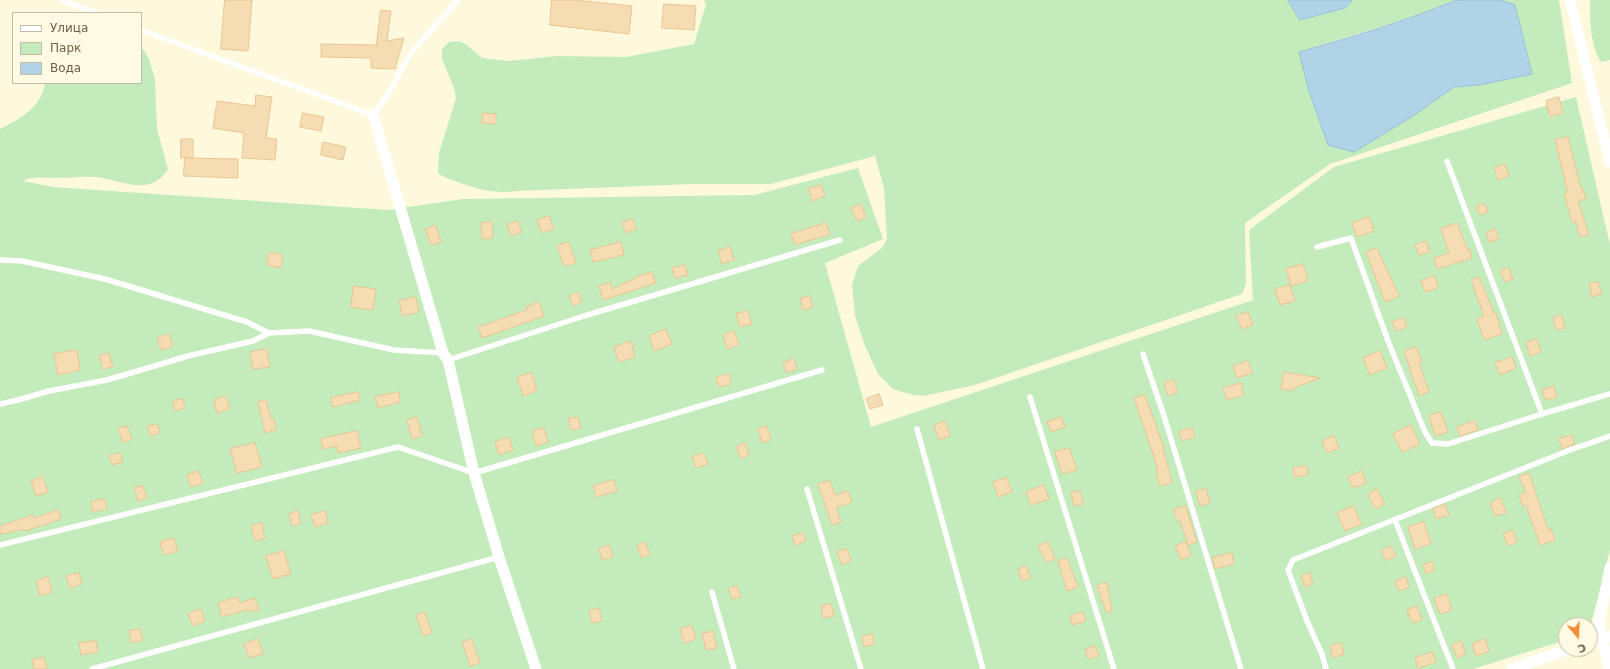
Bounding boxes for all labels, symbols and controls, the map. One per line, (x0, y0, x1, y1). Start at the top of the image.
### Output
legend (12, 12, 142, 84)
text: Улица (50, 21, 88, 35)
text: Парк (50, 41, 81, 55)
text: Вода (50, 61, 81, 75)
north arrow (1558, 617, 1598, 657)
text: С (1576, 640, 1588, 655)

